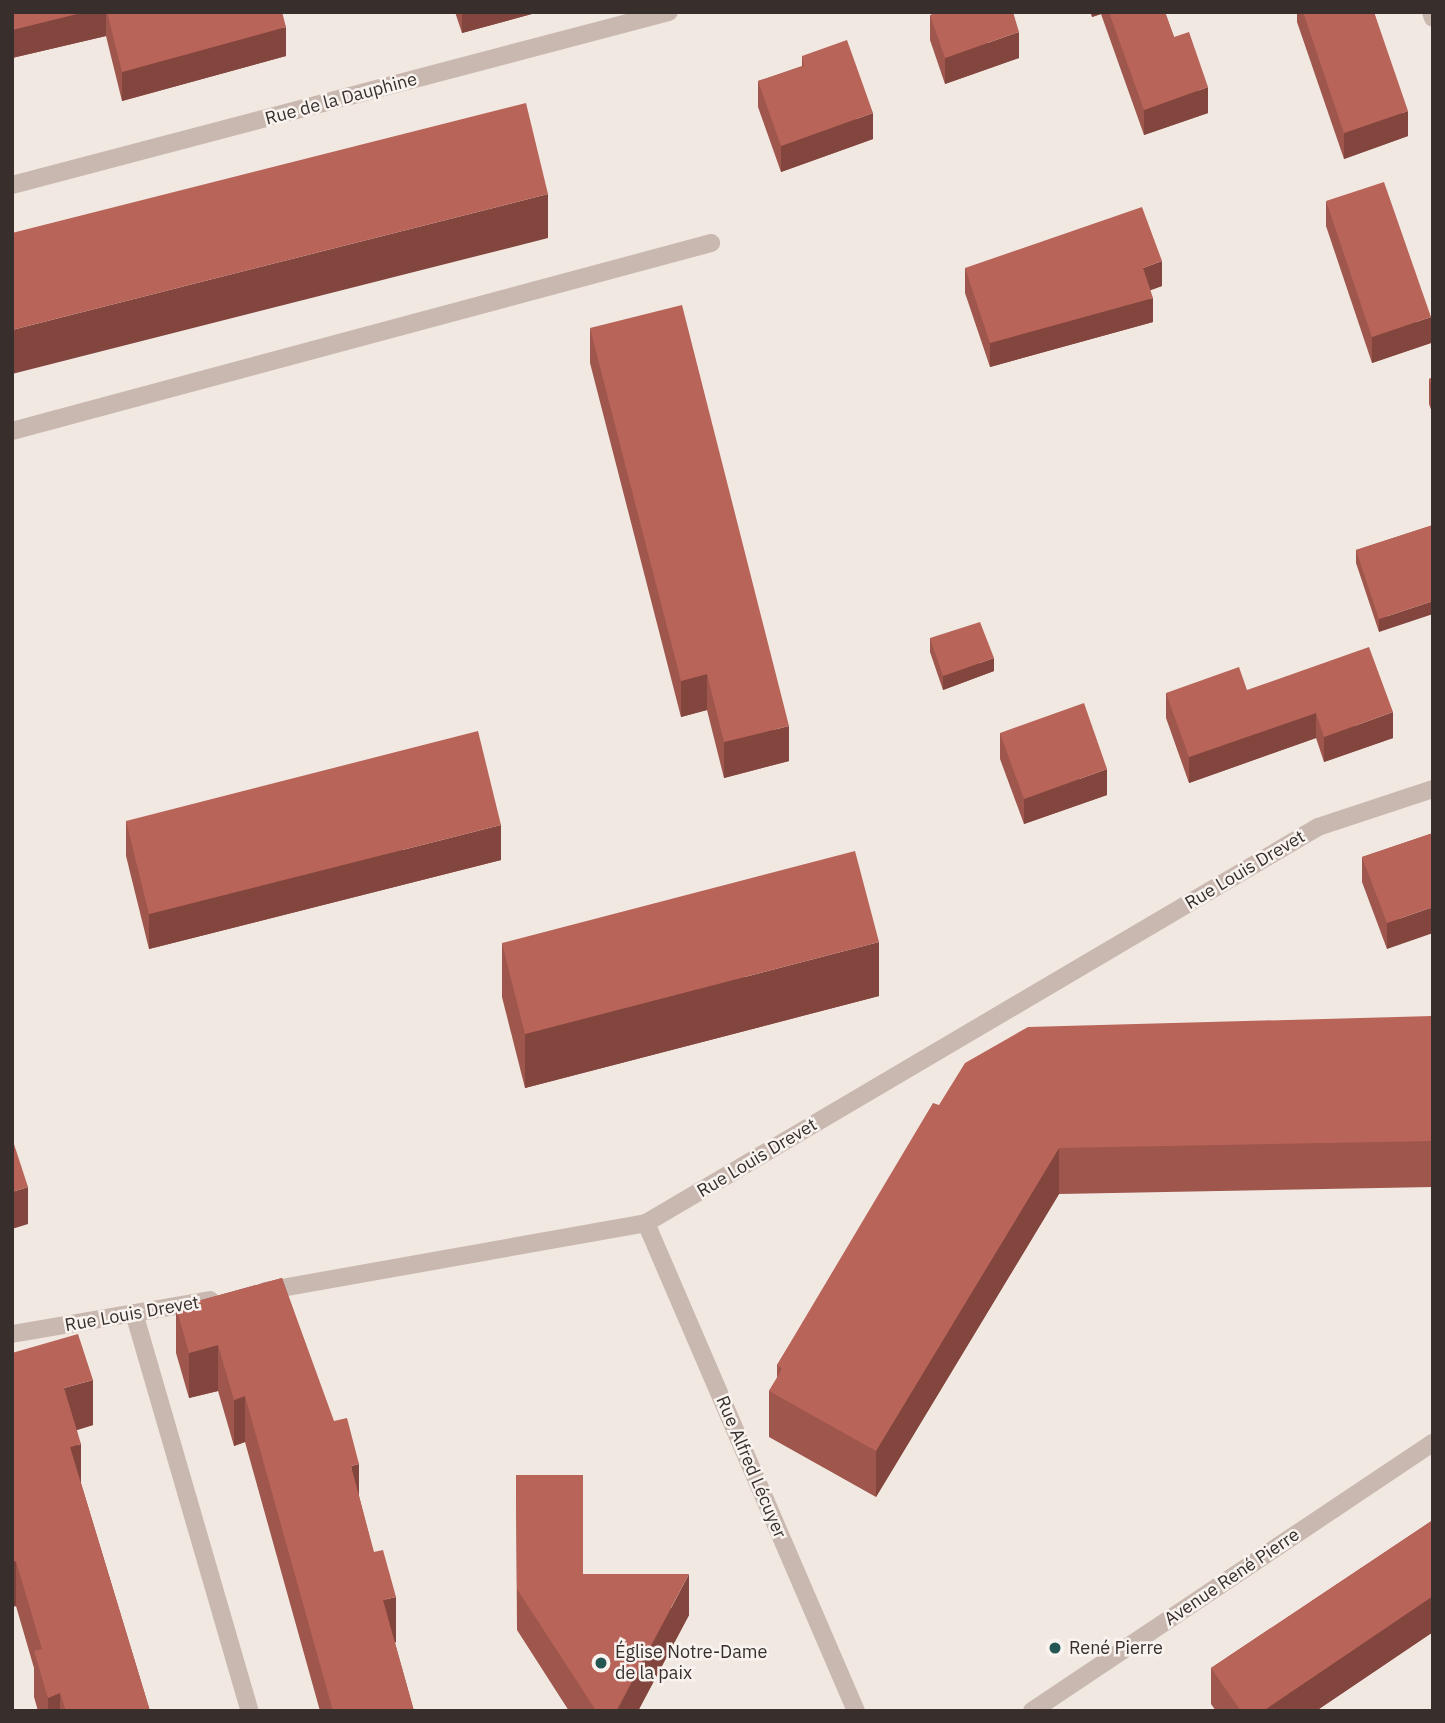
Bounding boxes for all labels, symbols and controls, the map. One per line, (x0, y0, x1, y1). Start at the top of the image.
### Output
street label: Rue de la Dauphine (263, 68, 419, 130)
street label: Rue Louis Drevet (1181, 826, 1309, 914)
street label: Rue Louis Drevet (693, 1114, 821, 1202)
street label: Rue Louis Drevet (63, 1292, 201, 1336)
street label: Rue Alfred Lécuyer (711, 1393, 791, 1541)
street label: Avenue René Pierre (1160, 1524, 1304, 1630)
place label: René Pierre (1069, 1637, 1163, 1659)
marker: René Pierre (1047, 1640, 1063, 1656)
place label: Église Notre-Dame de la paix (615, 1642, 767, 1684)
marker: Église Notre-Dame de la paix (593, 1655, 609, 1671)

